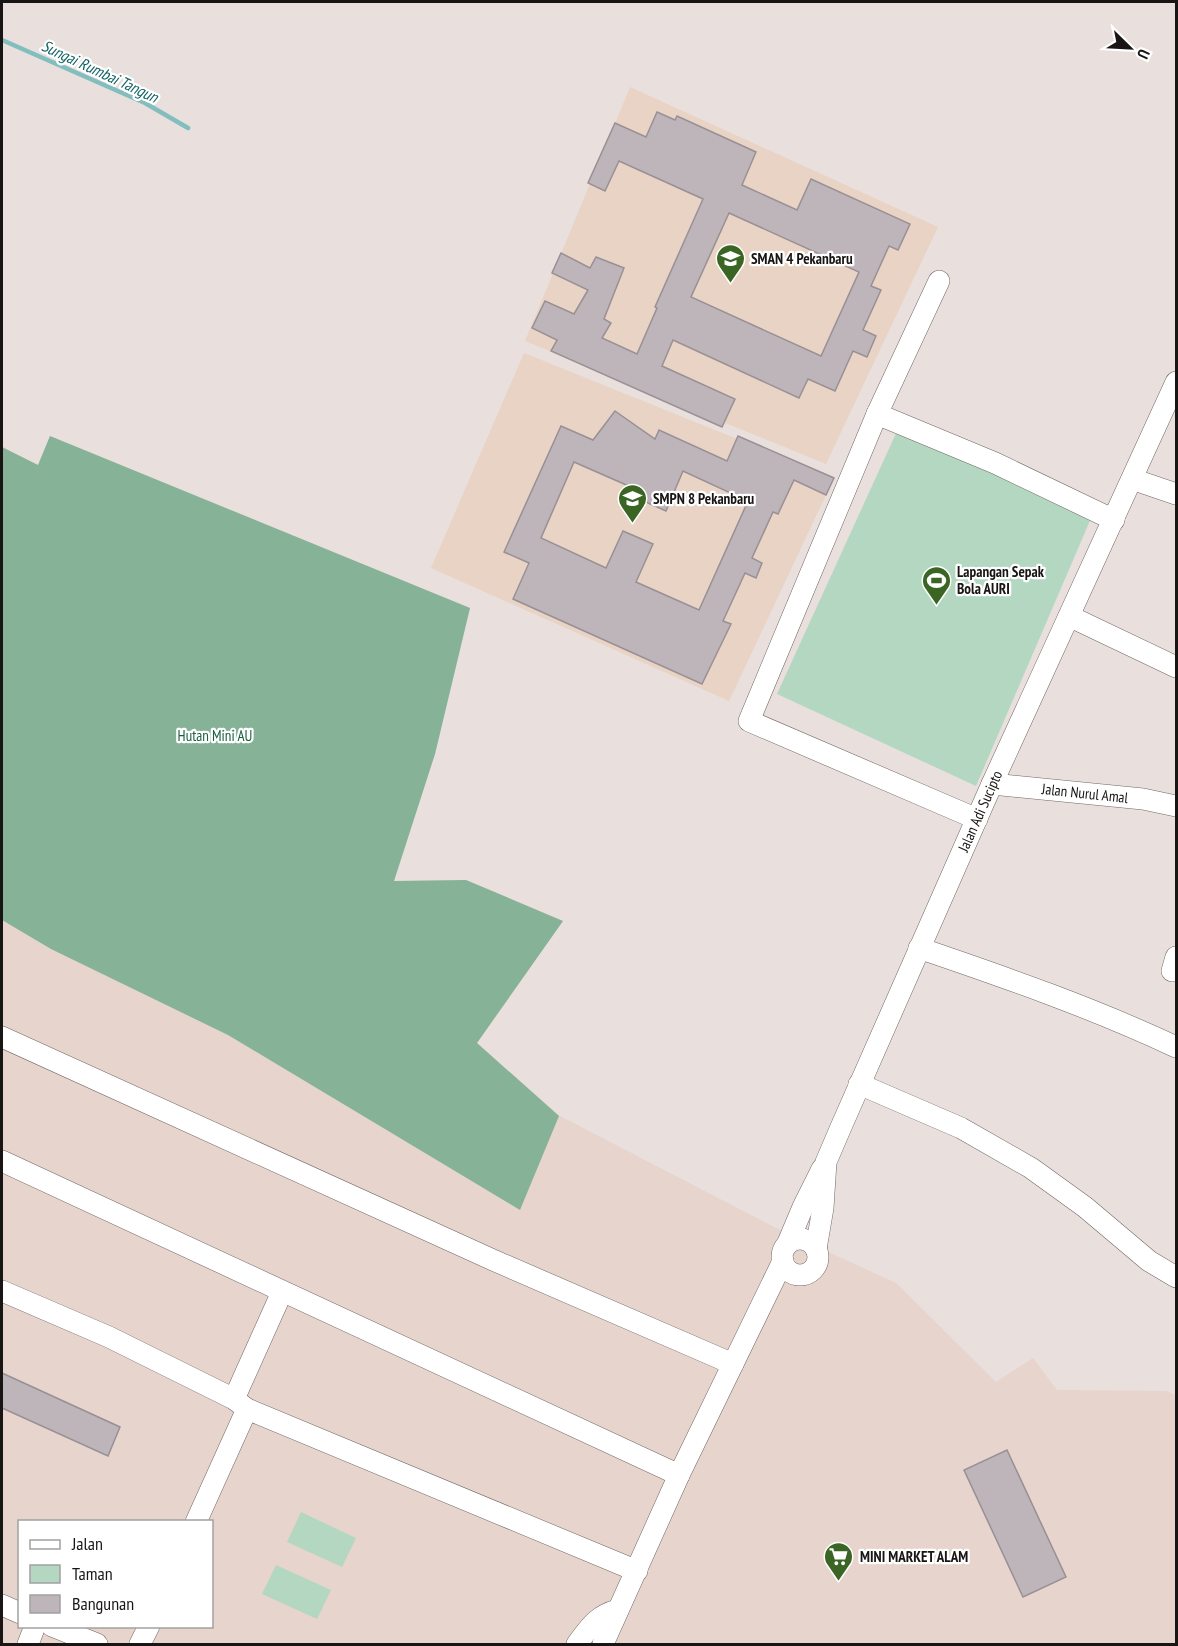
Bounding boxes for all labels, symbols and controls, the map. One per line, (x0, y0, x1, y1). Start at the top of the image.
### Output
north arrow (1100, 18, 1160, 78)
water label: Sungai Rumbai Tangun (39, 35, 162, 107)
text: U (1133, 46, 1155, 62)
school or university icon: SMAN 4 Pekanbaru (714, 242, 746, 284)
place label: SMAN 4 Pekanbaru (751, 249, 853, 268)
school or university icon: SMPN 8 Pekanbaru (616, 482, 648, 524)
place label: SMPN 8 Pekanbaru (653, 489, 755, 508)
place label: Lapangan Sepak Bola AURI (957, 562, 1045, 598)
sports icon: Lapangan Sepak Bola AURI (920, 564, 952, 606)
park label: Hutan Mini AU (178, 726, 252, 745)
street label: Jalan Adi Sucipto (953, 767, 1006, 856)
street label: Jalan Nurul Amal (1040, 779, 1130, 807)
legend (18, 1520, 213, 1628)
text: Jalan (71, 1532, 103, 1555)
supermarket icon: MINI MARKET ALAM (823, 1540, 855, 1582)
place label: MINI MARKET ALAM (860, 1547, 968, 1566)
text: Taman (72, 1562, 113, 1585)
text: Bangunan (72, 1592, 134, 1615)

